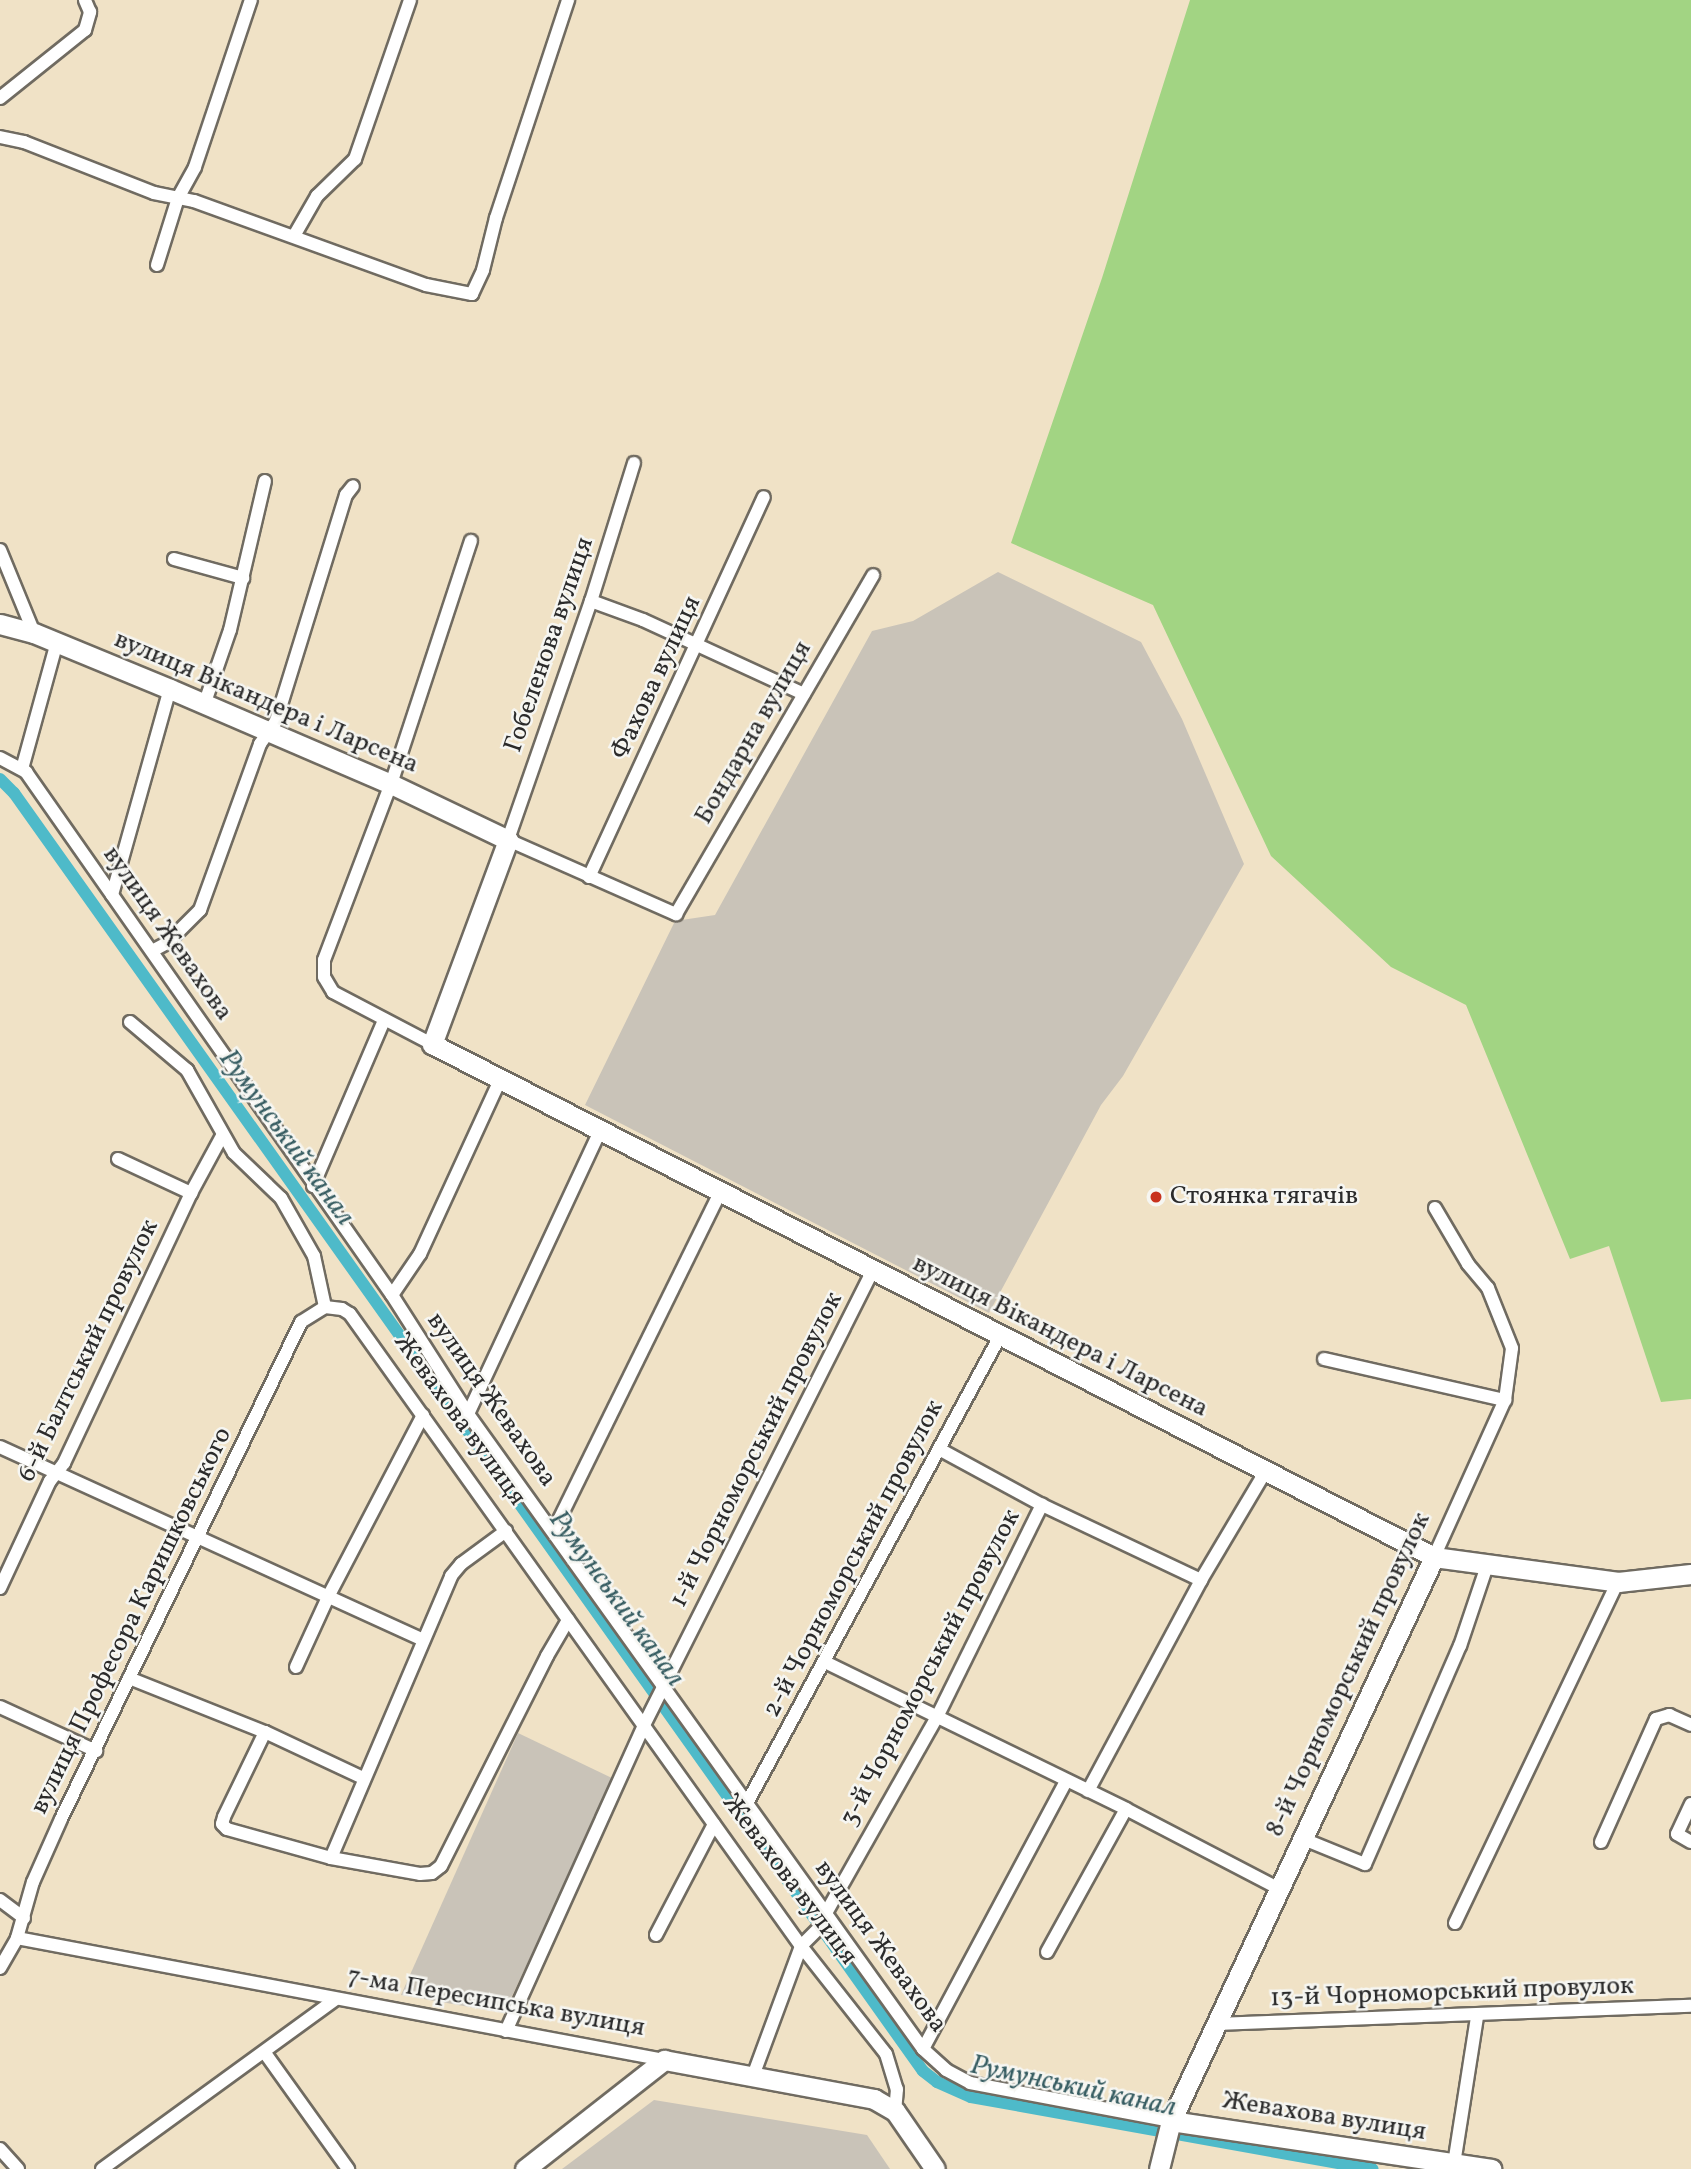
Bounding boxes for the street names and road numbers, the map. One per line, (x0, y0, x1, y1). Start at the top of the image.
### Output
street label: Гобеленова вулиця (499, 533, 601, 757)
street label: Фахова вулиця (605, 591, 709, 765)
street label: вулиця Вікандера і Ларсена (109, 625, 423, 781)
street label: Бондарна вулиця (689, 636, 819, 830)
street label: вулиця Жевахова (95, 841, 239, 1027)
street label: 6-й Балтський провулок (12, 1215, 166, 1487)
street label: вулиця Вікандера і Ларсена (907, 1249, 1213, 1425)
street label: 1-й Чорноморський провулок (664, 1287, 850, 1613)
street label: вулиця Жевахова (419, 1307, 563, 1493)
street label: Жевахова вулиця (386, 1328, 532, 1512)
street label: 2-й Чорноморський провулок (757, 1395, 951, 1723)
street label: вулиця Професора Каришковського (25, 1423, 239, 1819)
street label: 3-й Чорноморський провулок (834, 1504, 1028, 1832)
street label: 8-й Чорноморський провулок (1260, 1508, 1438, 1842)
street label: Жевахова вулиця (715, 1788, 863, 1972)
street label: вулиця Жевахова (807, 1855, 953, 2039)
street label: 7-ма Пересипська вулиця (345, 1961, 647, 2045)
street label: 13-й Чорноморський провулок (1269, 1971, 1635, 2015)
street label: Жевахова вулиця (1220, 2085, 1428, 2149)

